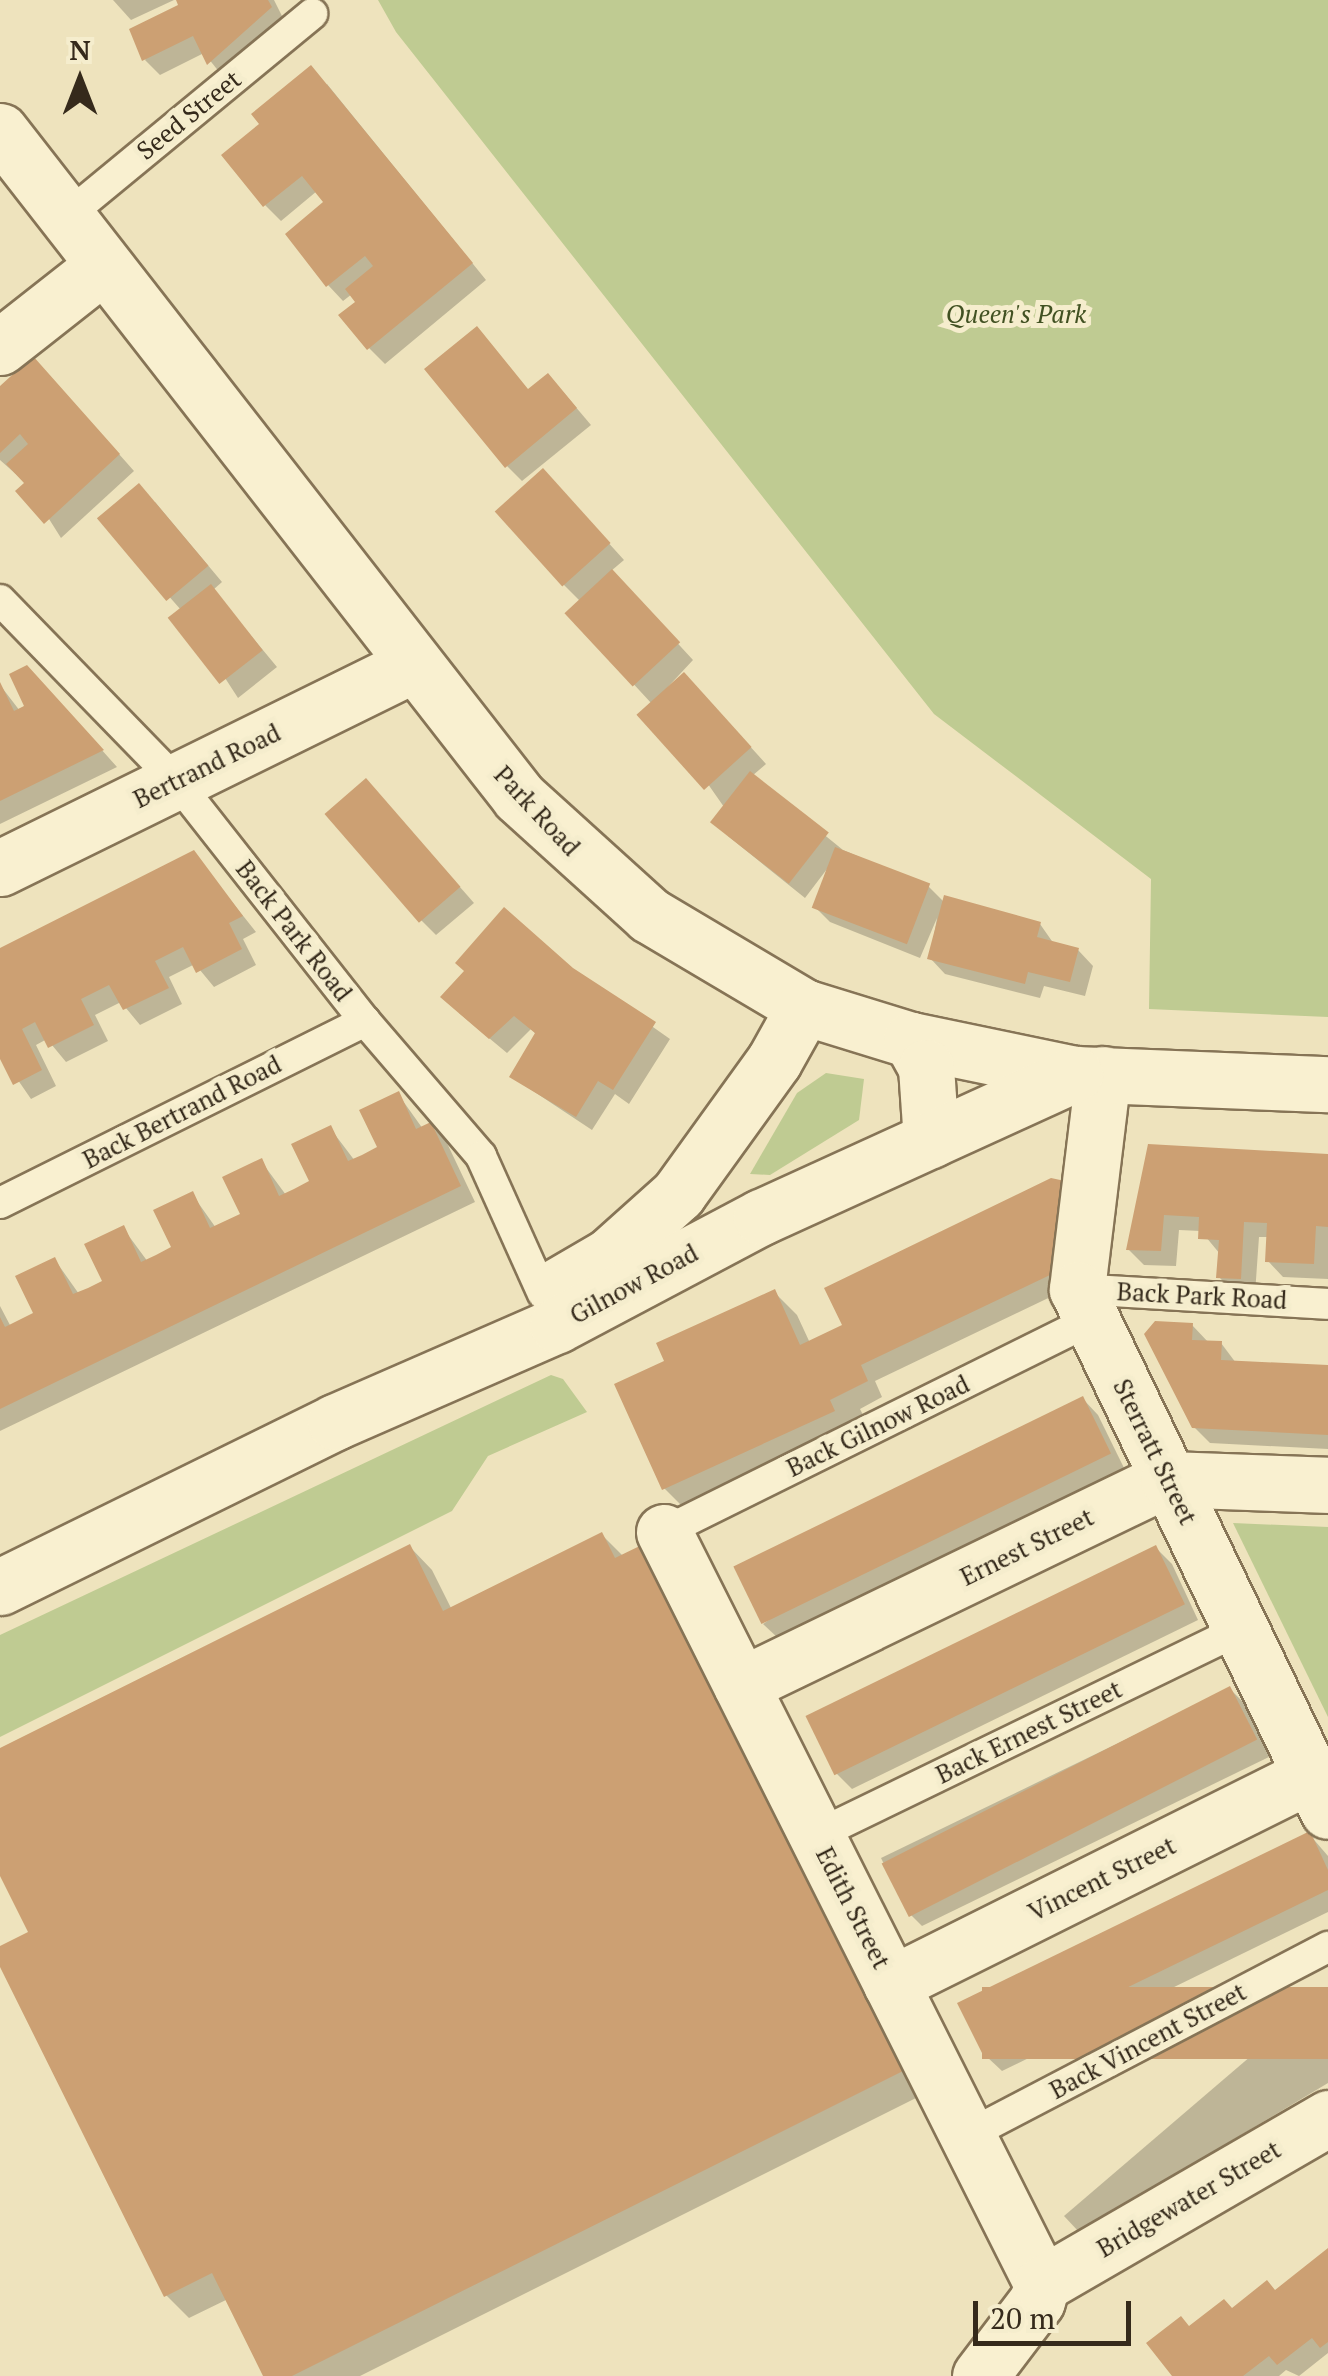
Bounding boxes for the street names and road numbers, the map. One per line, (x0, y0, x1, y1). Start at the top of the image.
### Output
street label: Seed Street (131, 64, 247, 166)
street label: Bertrand Road (129, 718, 285, 814)
street label: Park Road (488, 760, 586, 862)
street label: Back Park Road (230, 855, 358, 1007)
street label: Back Bertrand Road (78, 1049, 286, 1175)
street label: Gilnow Road (565, 1238, 703, 1330)
street label: Back Park Road (1116, 1277, 1288, 1315)
street label: Back Gilnow Road (782, 1369, 974, 1483)
street label: Sterratt Street (1107, 1374, 1203, 1530)
street label: Ernest Street (956, 1502, 1098, 1592)
street label: Back Ernest Street (931, 1674, 1127, 1790)
street label: Vincent Street (1023, 1830, 1181, 1928)
street label: Edith Street (810, 1842, 896, 1974)
street label: Back Vincent Street (1044, 1976, 1252, 2106)
street label: Bridgewater Street (1092, 2134, 1286, 2264)

